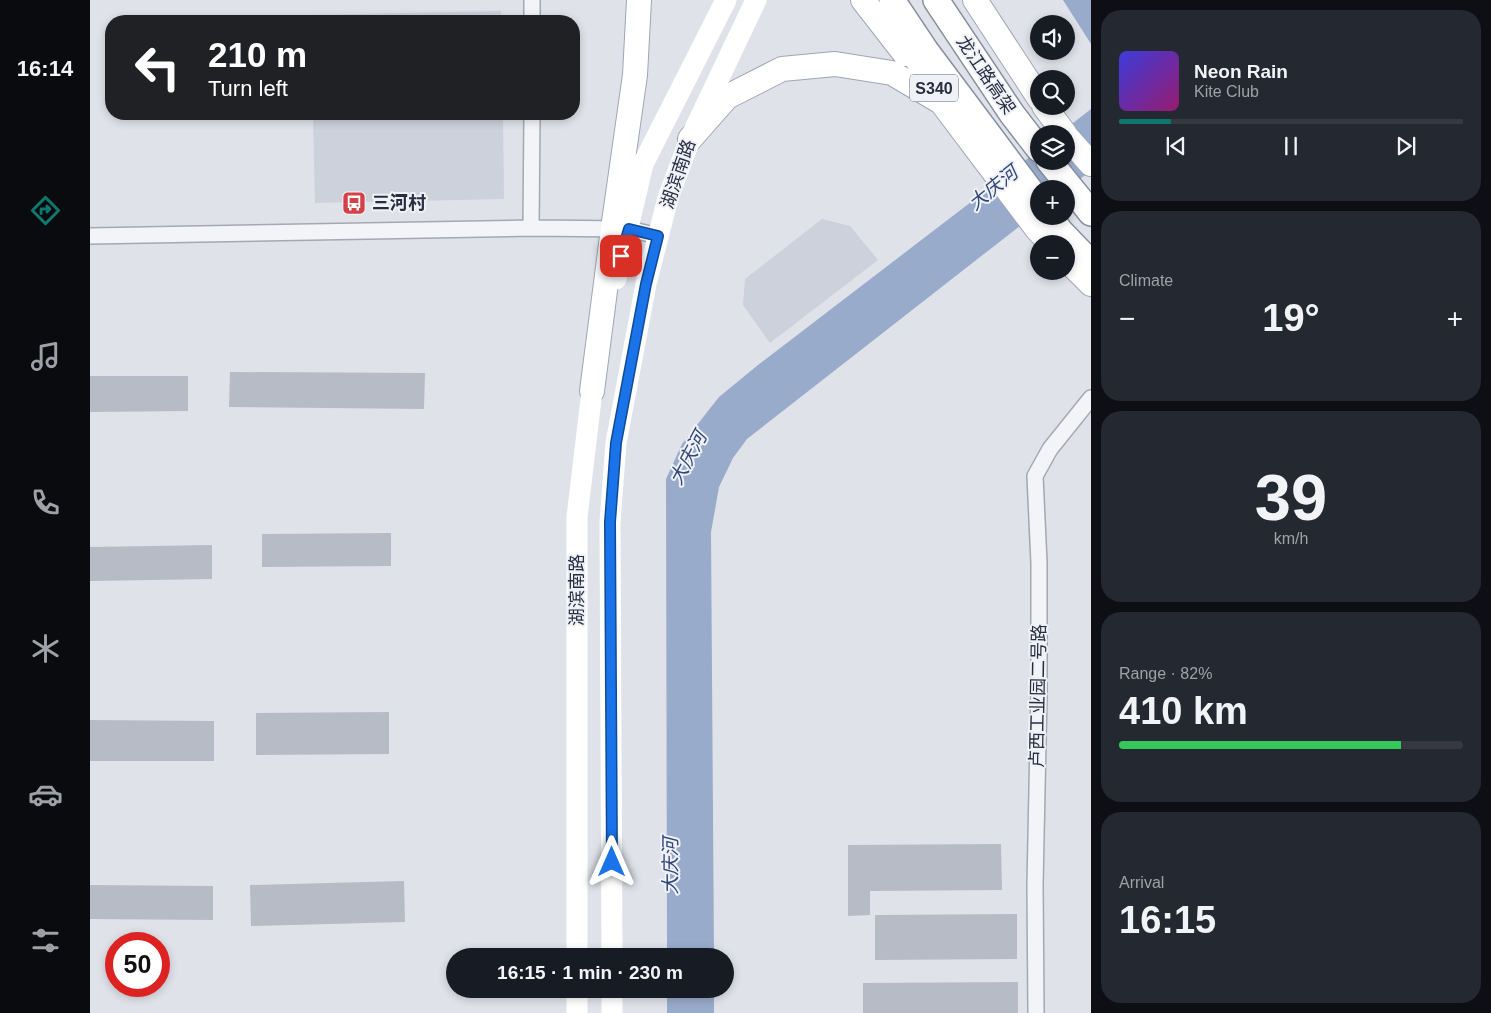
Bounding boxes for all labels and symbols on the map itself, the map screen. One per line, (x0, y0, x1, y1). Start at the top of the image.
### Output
street label: 龙江路高架 (953, 32, 1019, 118)
road number: S340 (910, 75, 958, 102)
street label: 湖滨南路 (657, 137, 699, 211)
water label: 大庆河 (964, 159, 1025, 214)
bus stop icon: 三河村 (341, 190, 367, 216)
place label: 三河村 (372, 193, 426, 213)
pin (600, 235, 642, 277)
water label: 大庆河 (665, 424, 713, 488)
street label: 湖滨南路 (567, 554, 587, 626)
street label: 卢西工业园二号路 (1027, 624, 1049, 768)
water label: 大庆河 (660, 834, 681, 895)
position arrow (585, 835, 637, 887)
speed limit sign: 50 (105, 932, 170, 997)

